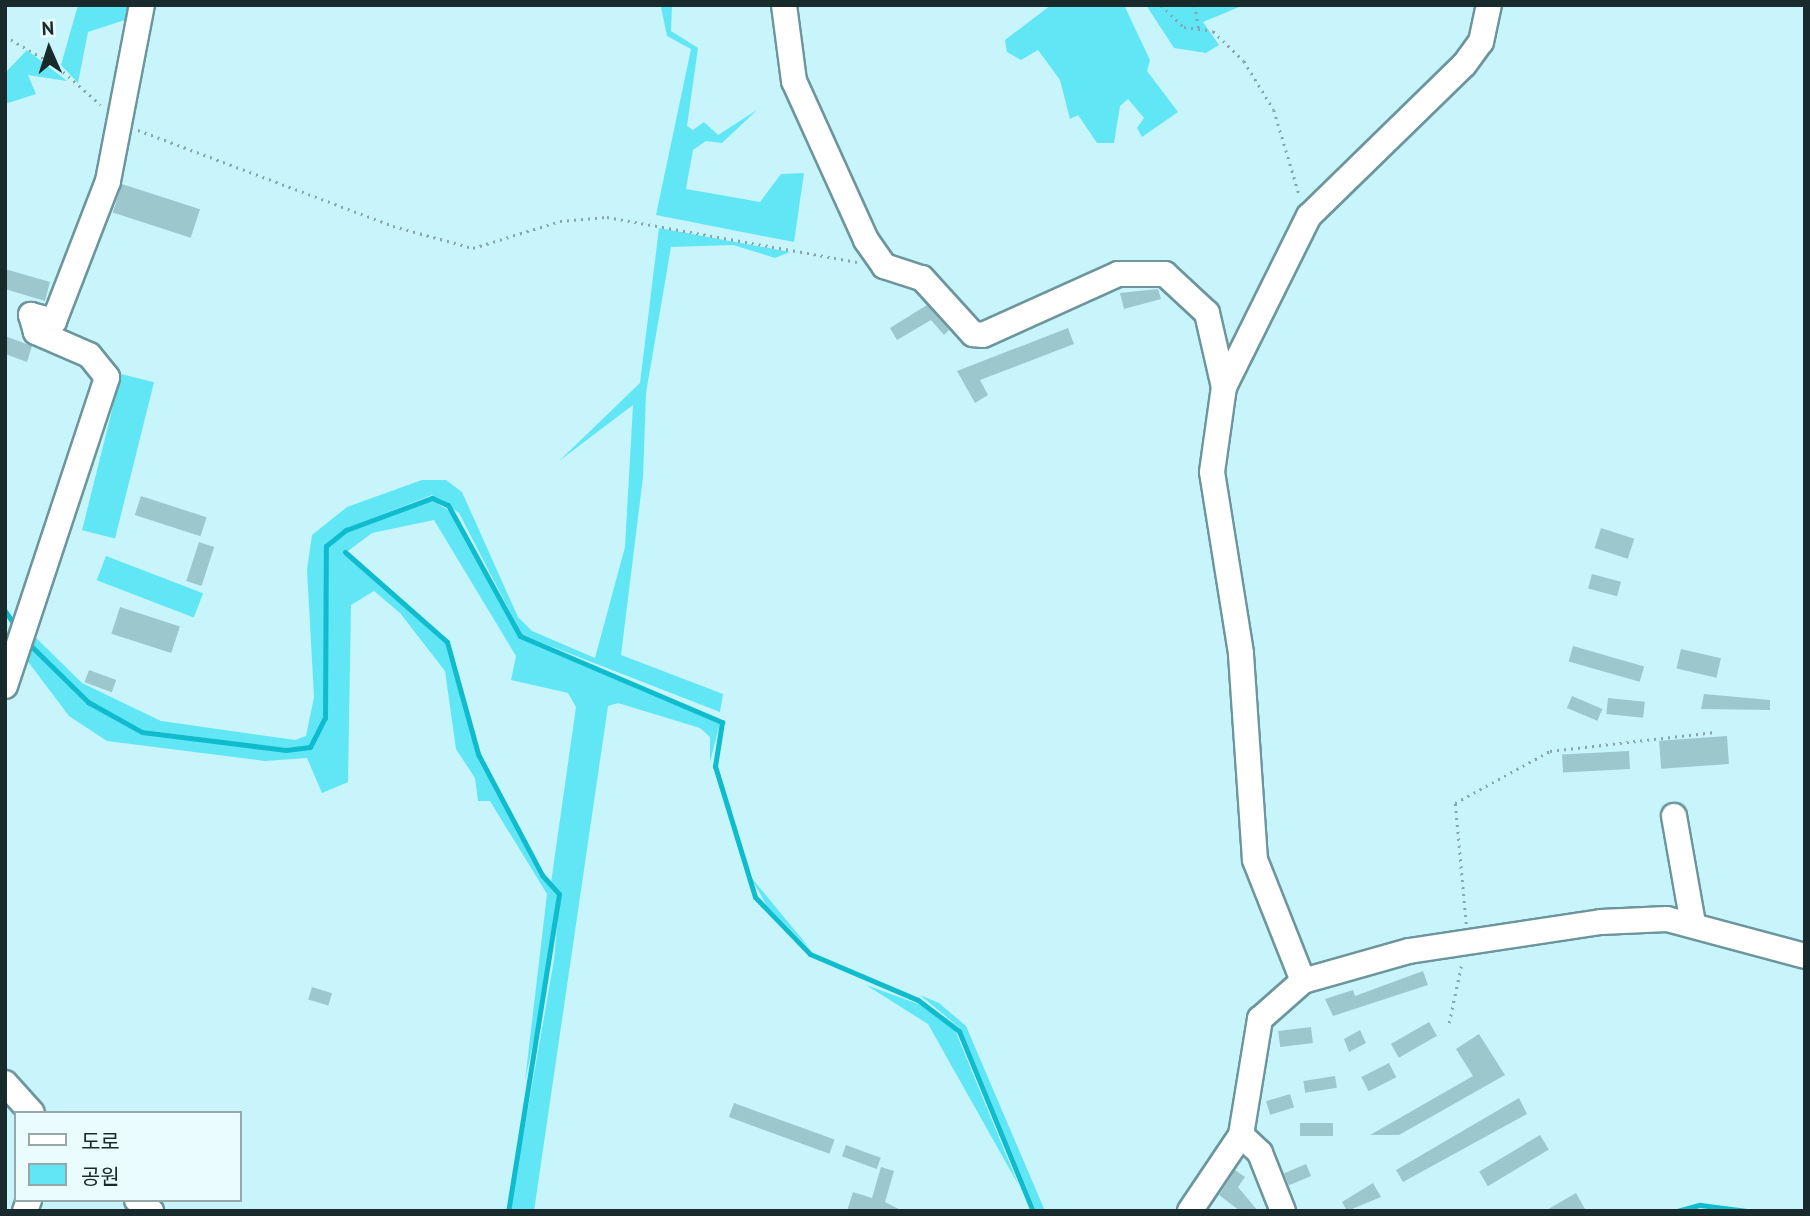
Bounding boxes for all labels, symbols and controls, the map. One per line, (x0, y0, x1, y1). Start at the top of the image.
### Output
north arrow (14, 14, 84, 84)
text: N (41, 16, 55, 40)
legend (14, 1111, 242, 1202)
text: 도로 (81, 1128, 120, 1155)
text: 공원 (81, 1163, 120, 1190)

